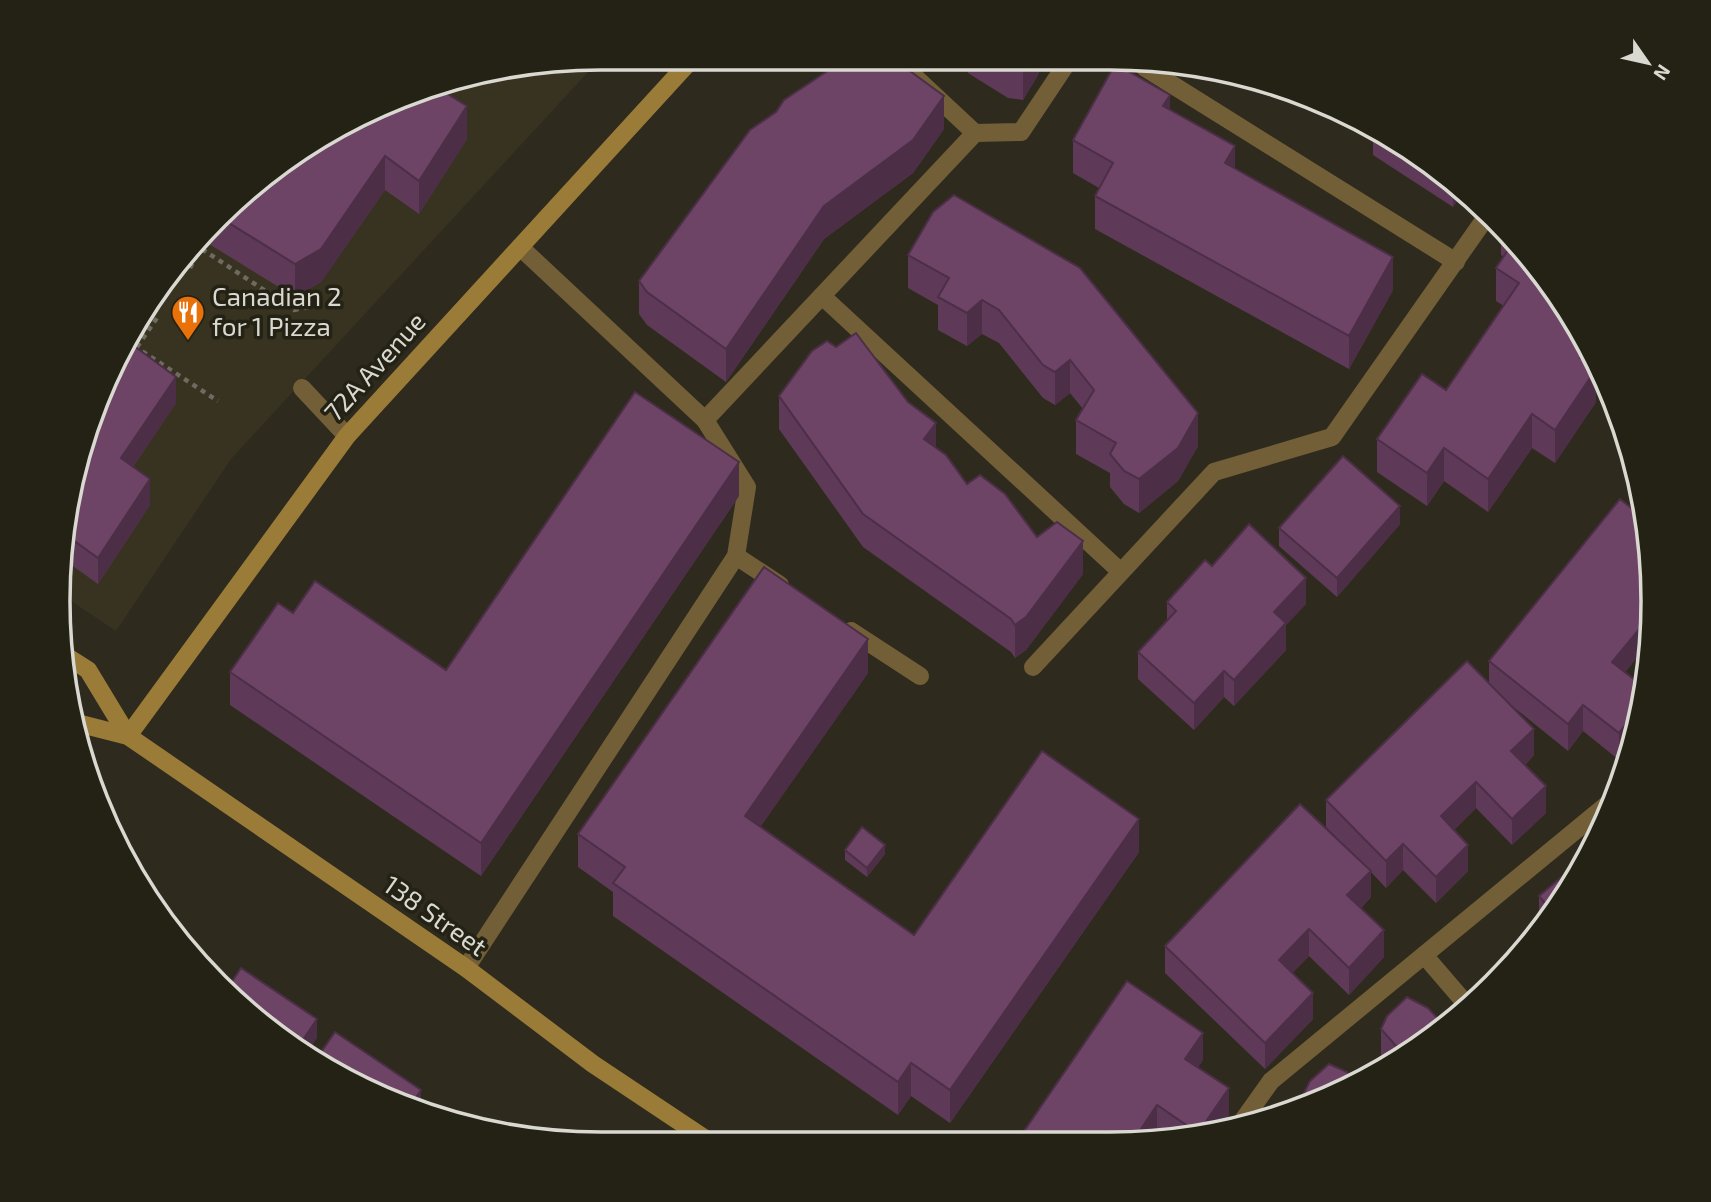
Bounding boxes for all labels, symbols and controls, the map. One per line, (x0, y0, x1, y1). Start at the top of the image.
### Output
north arrow (1613, 28, 1683, 98)
text: N (1649, 61, 1676, 85)
place label: Canadian 2 for 1 Pizza (212, 280, 342, 341)
restaurant icon: Canadian 2 for 1 Pizza (169, 293, 207, 342)
street label: 72A Avenue (317, 305, 431, 427)
street label: 138 Street (378, 868, 493, 962)

